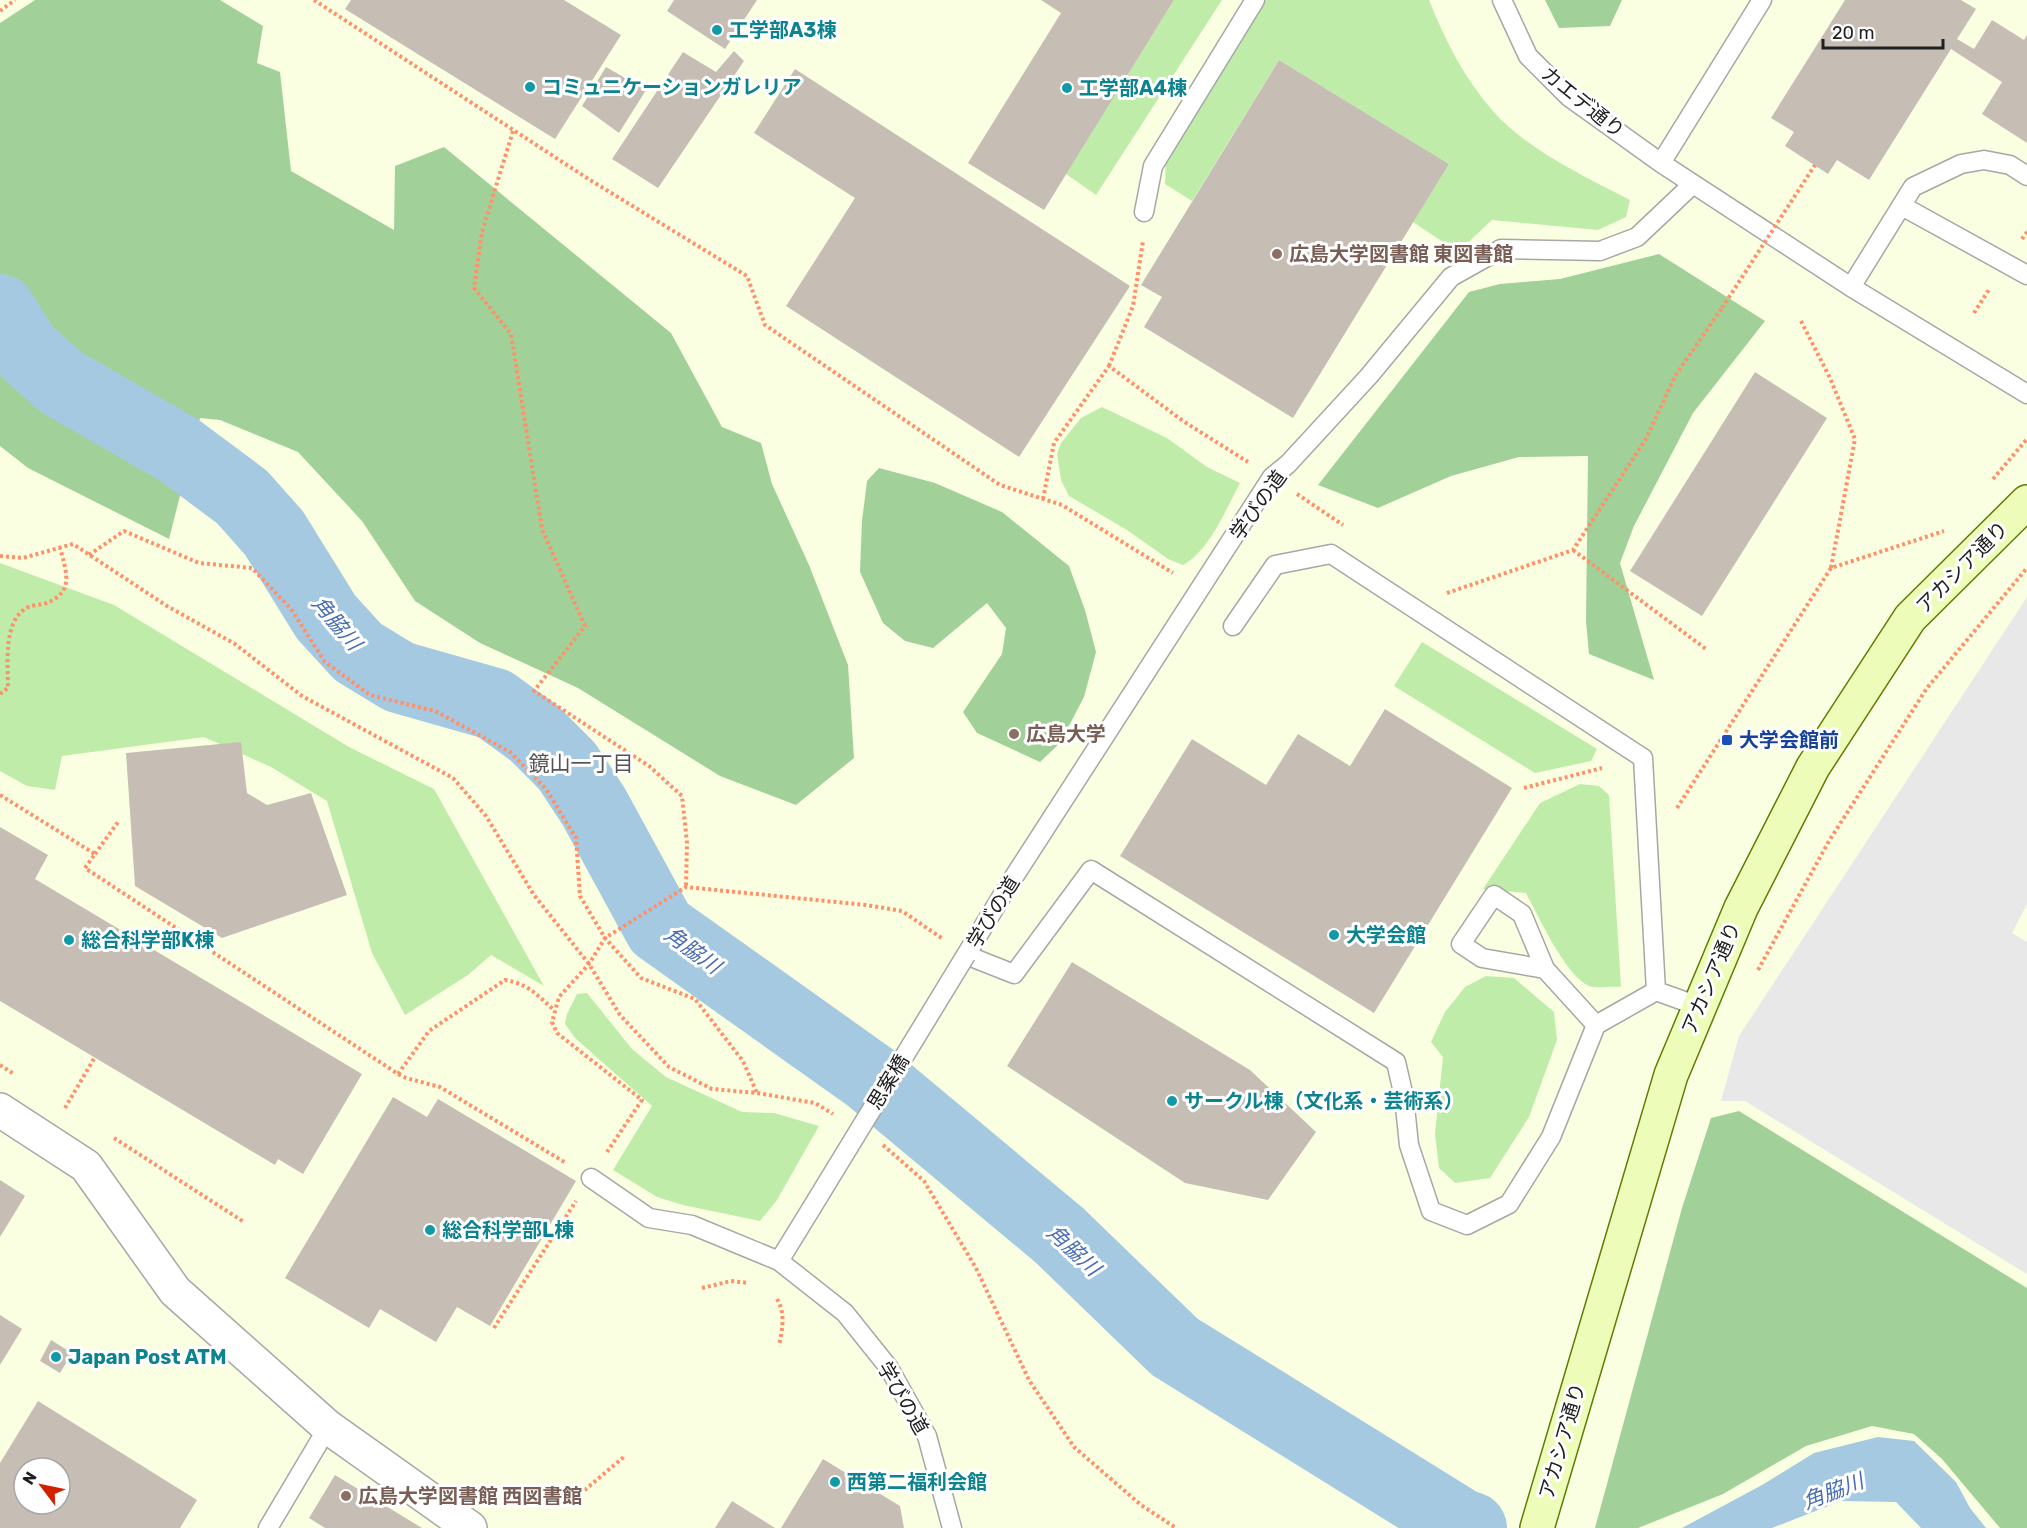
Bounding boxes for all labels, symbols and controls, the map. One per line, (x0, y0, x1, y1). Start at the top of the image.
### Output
scale bar (1823, 12, 1943, 50)
place label: 工学部A3棟 (729, 18, 837, 42)
text: 20 m (1832, 22, 1874, 44)
marker: 工学部A3棟 (710, 23, 724, 37)
street label: カエデ通り (1537, 61, 1629, 143)
place label: コミュニケーションガレリア (542, 75, 802, 99)
place label: 工学部A4棟 (1079, 76, 1187, 100)
marker: コミュニケーションガレリア (523, 80, 537, 94)
marker: 工学部A4棟 (1060, 81, 1074, 95)
place label: 広島大学図書館 東図書館 (1289, 242, 1513, 266)
marker: 広島大学図書館 東図書館 (1270, 247, 1284, 261)
street label: 学びの道 (1225, 466, 1291, 544)
street label: アカシア通り (1911, 516, 2013, 618)
water label: 角脇川 (307, 591, 368, 657)
place label: 広島大学 (1026, 722, 1106, 746)
marker: 広島大学 (1007, 727, 1021, 741)
place label: 大学会館前 (1739, 728, 1839, 752)
marker: 大学会館前 (1720, 733, 1734, 747)
district label: 鏡山一丁目 (529, 751, 634, 776)
street label: 学びの道 (962, 872, 1024, 952)
street label: アカシア通り (1677, 918, 1745, 1038)
water label: 角脇川 (660, 921, 727, 980)
place label: 大学会館 (1346, 923, 1426, 947)
place label: 総合科学部K棟 (81, 928, 214, 952)
marker: 大学会館 (1327, 928, 1341, 942)
marker: 総合科学部K棟 (62, 933, 76, 947)
street label: 思案橋 (862, 1050, 914, 1114)
place label: サークル棟（文化系・芸術系） (1184, 1089, 1463, 1113)
marker: サークル棟（文化系・芸術系） (1165, 1094, 1179, 1108)
place label: 総合科学部L棟 (442, 1218, 574, 1242)
water label: 角脇川 (1042, 1219, 1107, 1282)
marker: 総合科学部L棟 (423, 1223, 437, 1237)
place label: Japan Post ATM (68, 1345, 227, 1369)
marker: Japan Post ATM (49, 1350, 63, 1364)
street label: 学びの道 (873, 1357, 933, 1439)
street label: アカシア通り (1534, 1380, 1590, 1502)
north arrow (12, 1456, 72, 1516)
water label: 角脇川 (1799, 1467, 1869, 1514)
text: N (19, 1468, 41, 1488)
place label: 西第二福利会館 (847, 1470, 987, 1494)
marker: 西第二福利会館 (828, 1475, 842, 1489)
place label: 広島大学図書館 西図書館 (358, 1484, 582, 1508)
marker: 広島大学図書館 西図書館 (339, 1489, 353, 1503)

